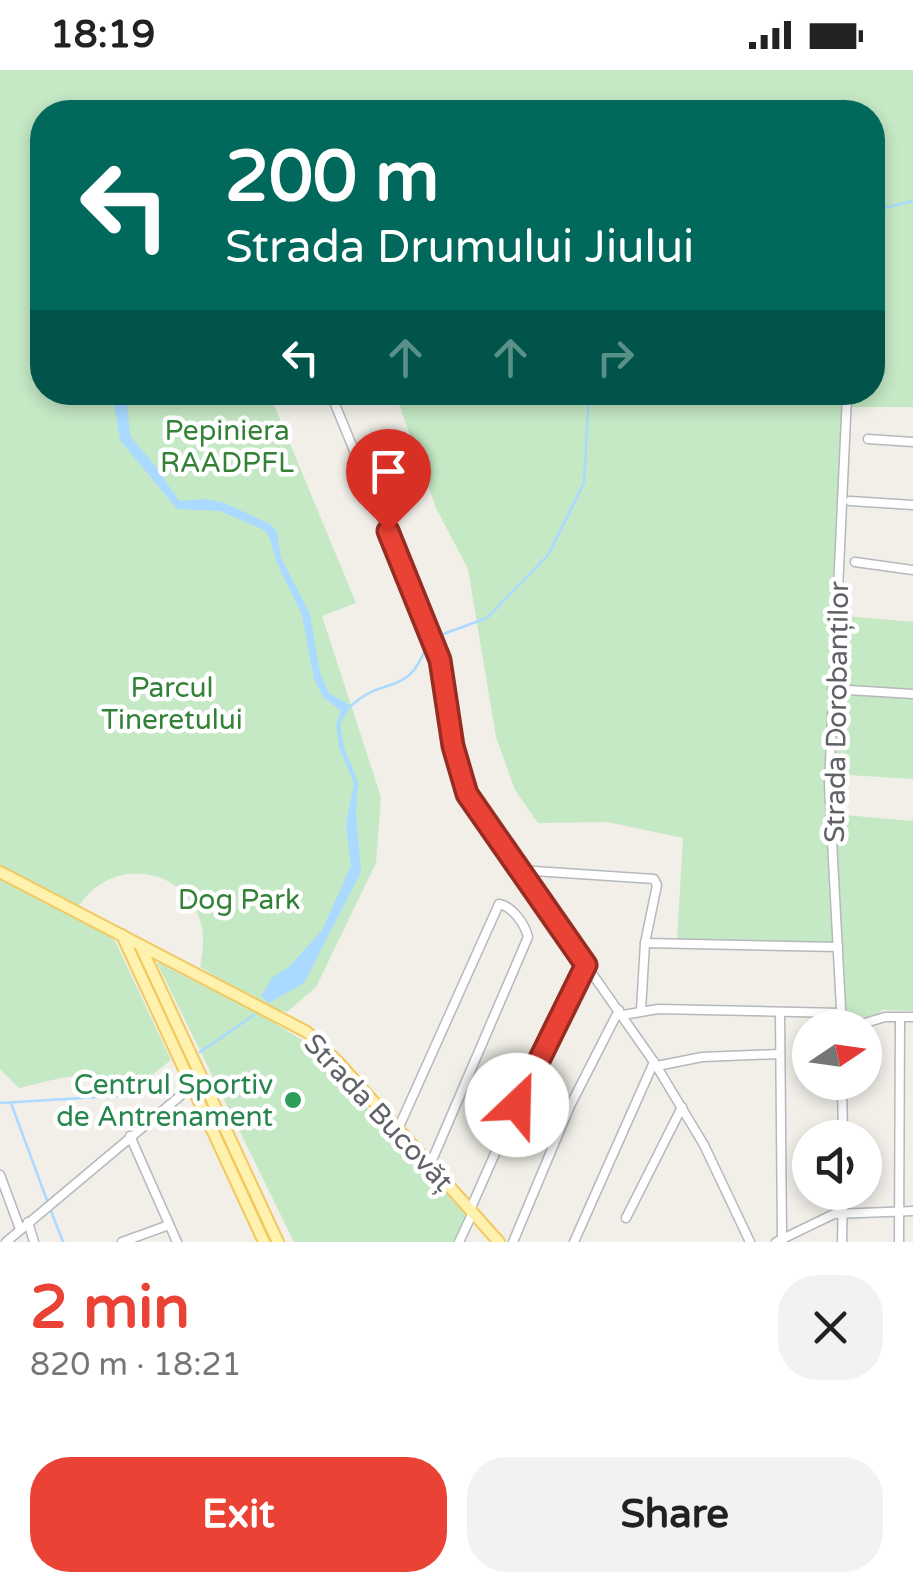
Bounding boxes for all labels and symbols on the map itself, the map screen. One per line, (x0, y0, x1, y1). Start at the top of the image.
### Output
park label: Pepiniera RAADPFL (160, 414, 294, 480)
pin (346, 429, 431, 532)
street label: Strada Dorobanților (818, 581, 856, 843)
park label: Parcul Tineretului (101, 671, 243, 737)
park label: Dog Park (178, 883, 300, 917)
north arrow (792, 1010, 882, 1100)
street label: Strada Bucovăț (297, 1027, 460, 1199)
position arrow (465, 1053, 569, 1157)
place label: Centrul Sportiv de Antrenament (56, 1068, 273, 1134)
marker: Centrul Sportiv de Antrenament (282, 1089, 304, 1111)

